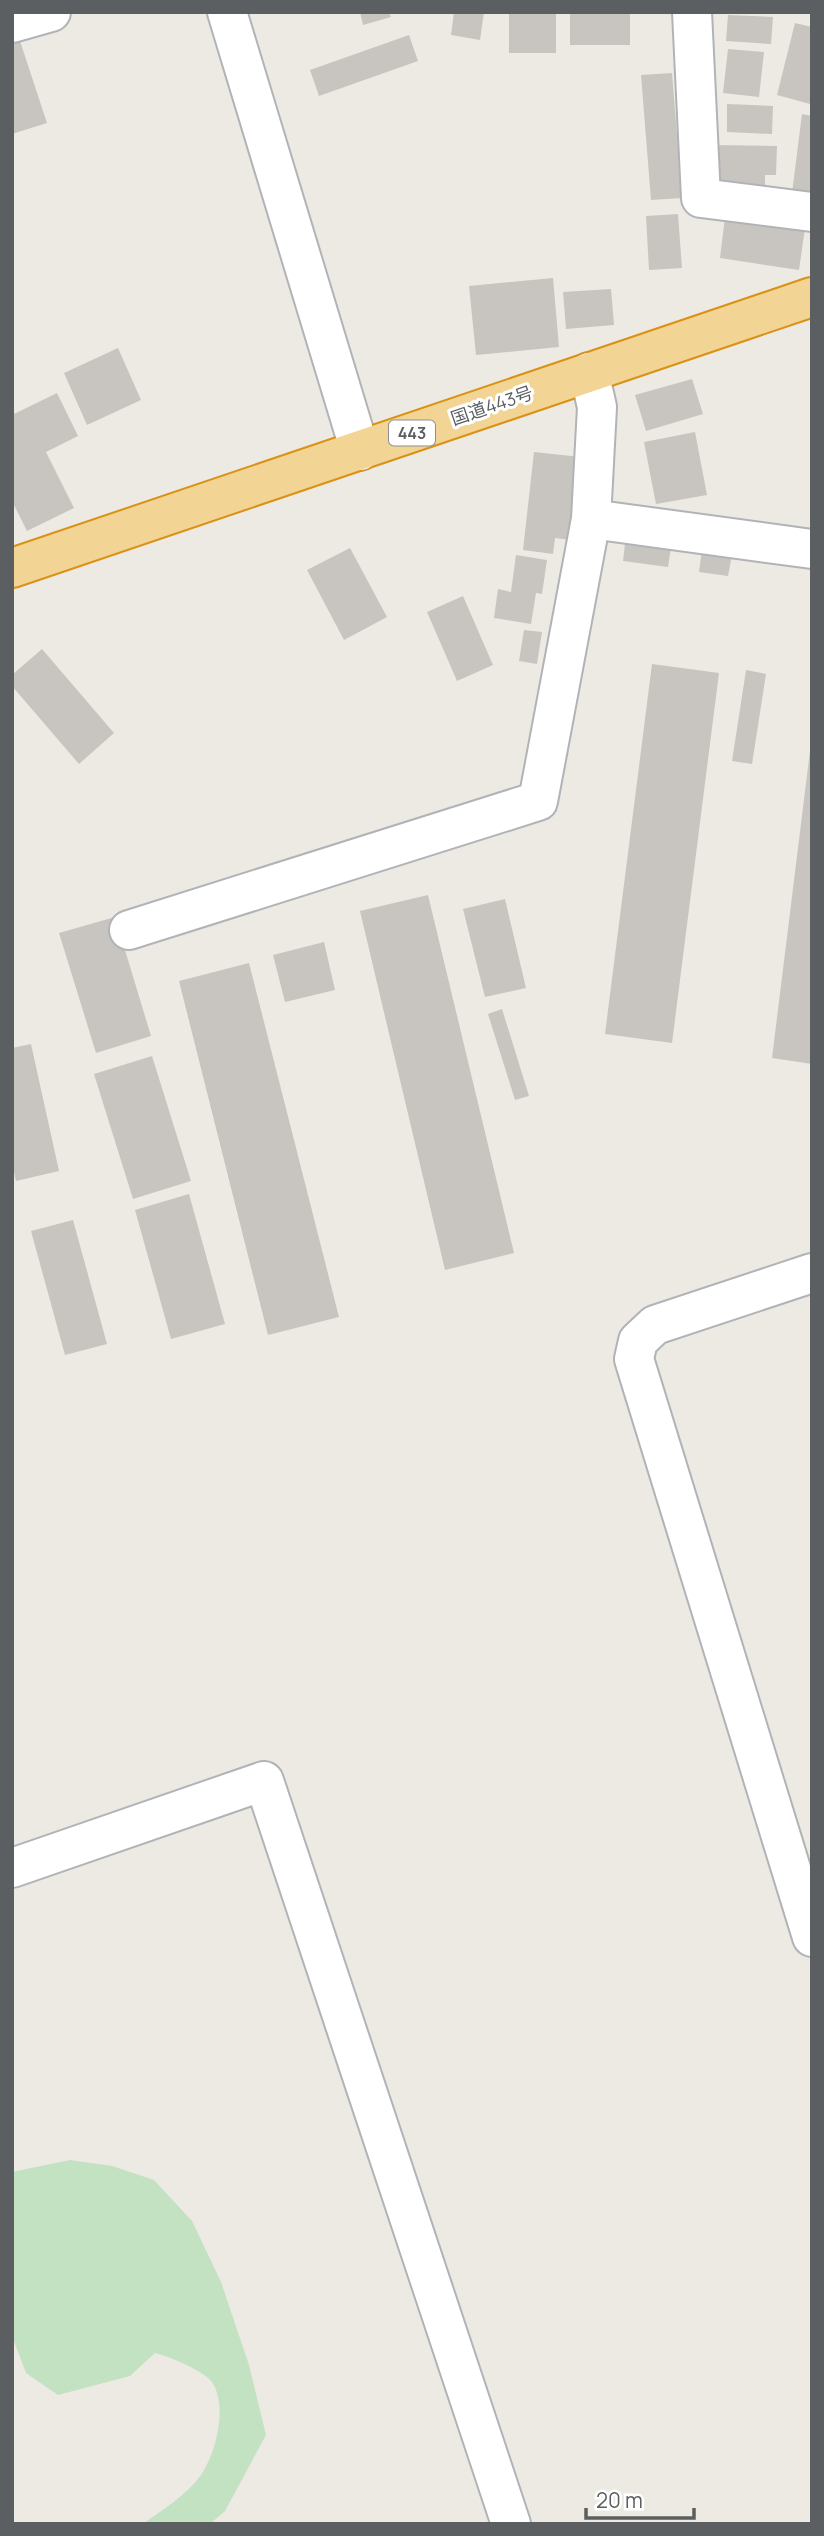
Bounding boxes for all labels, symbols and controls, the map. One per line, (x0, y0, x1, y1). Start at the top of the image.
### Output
street label: 国道443号 (447, 380, 536, 430)
road number: 443 (389, 420, 435, 446)
scale bar (586, 2476, 694, 2520)
text: 20 m (596, 2486, 643, 2514)

